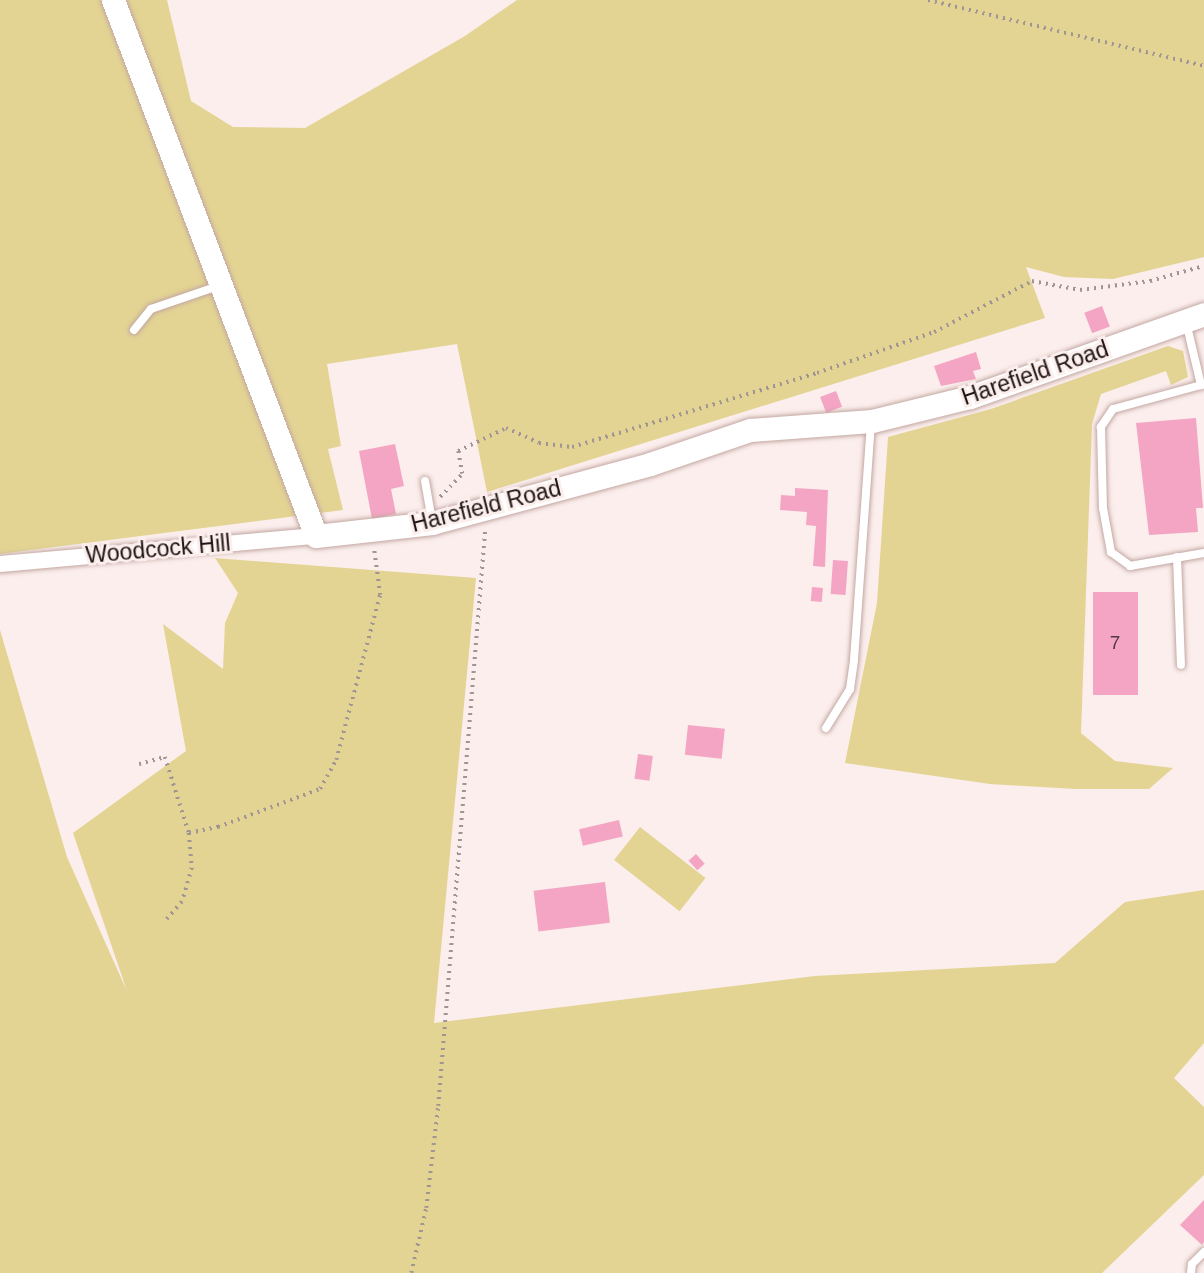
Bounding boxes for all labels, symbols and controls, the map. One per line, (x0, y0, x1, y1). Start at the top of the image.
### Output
street label: Harefield Road (958, 335, 1112, 411)
street label: Harefield Road (408, 474, 564, 538)
street label: Woodcock Hill (84, 529, 232, 569)
house number: 7 (1110, 632, 1120, 654)

